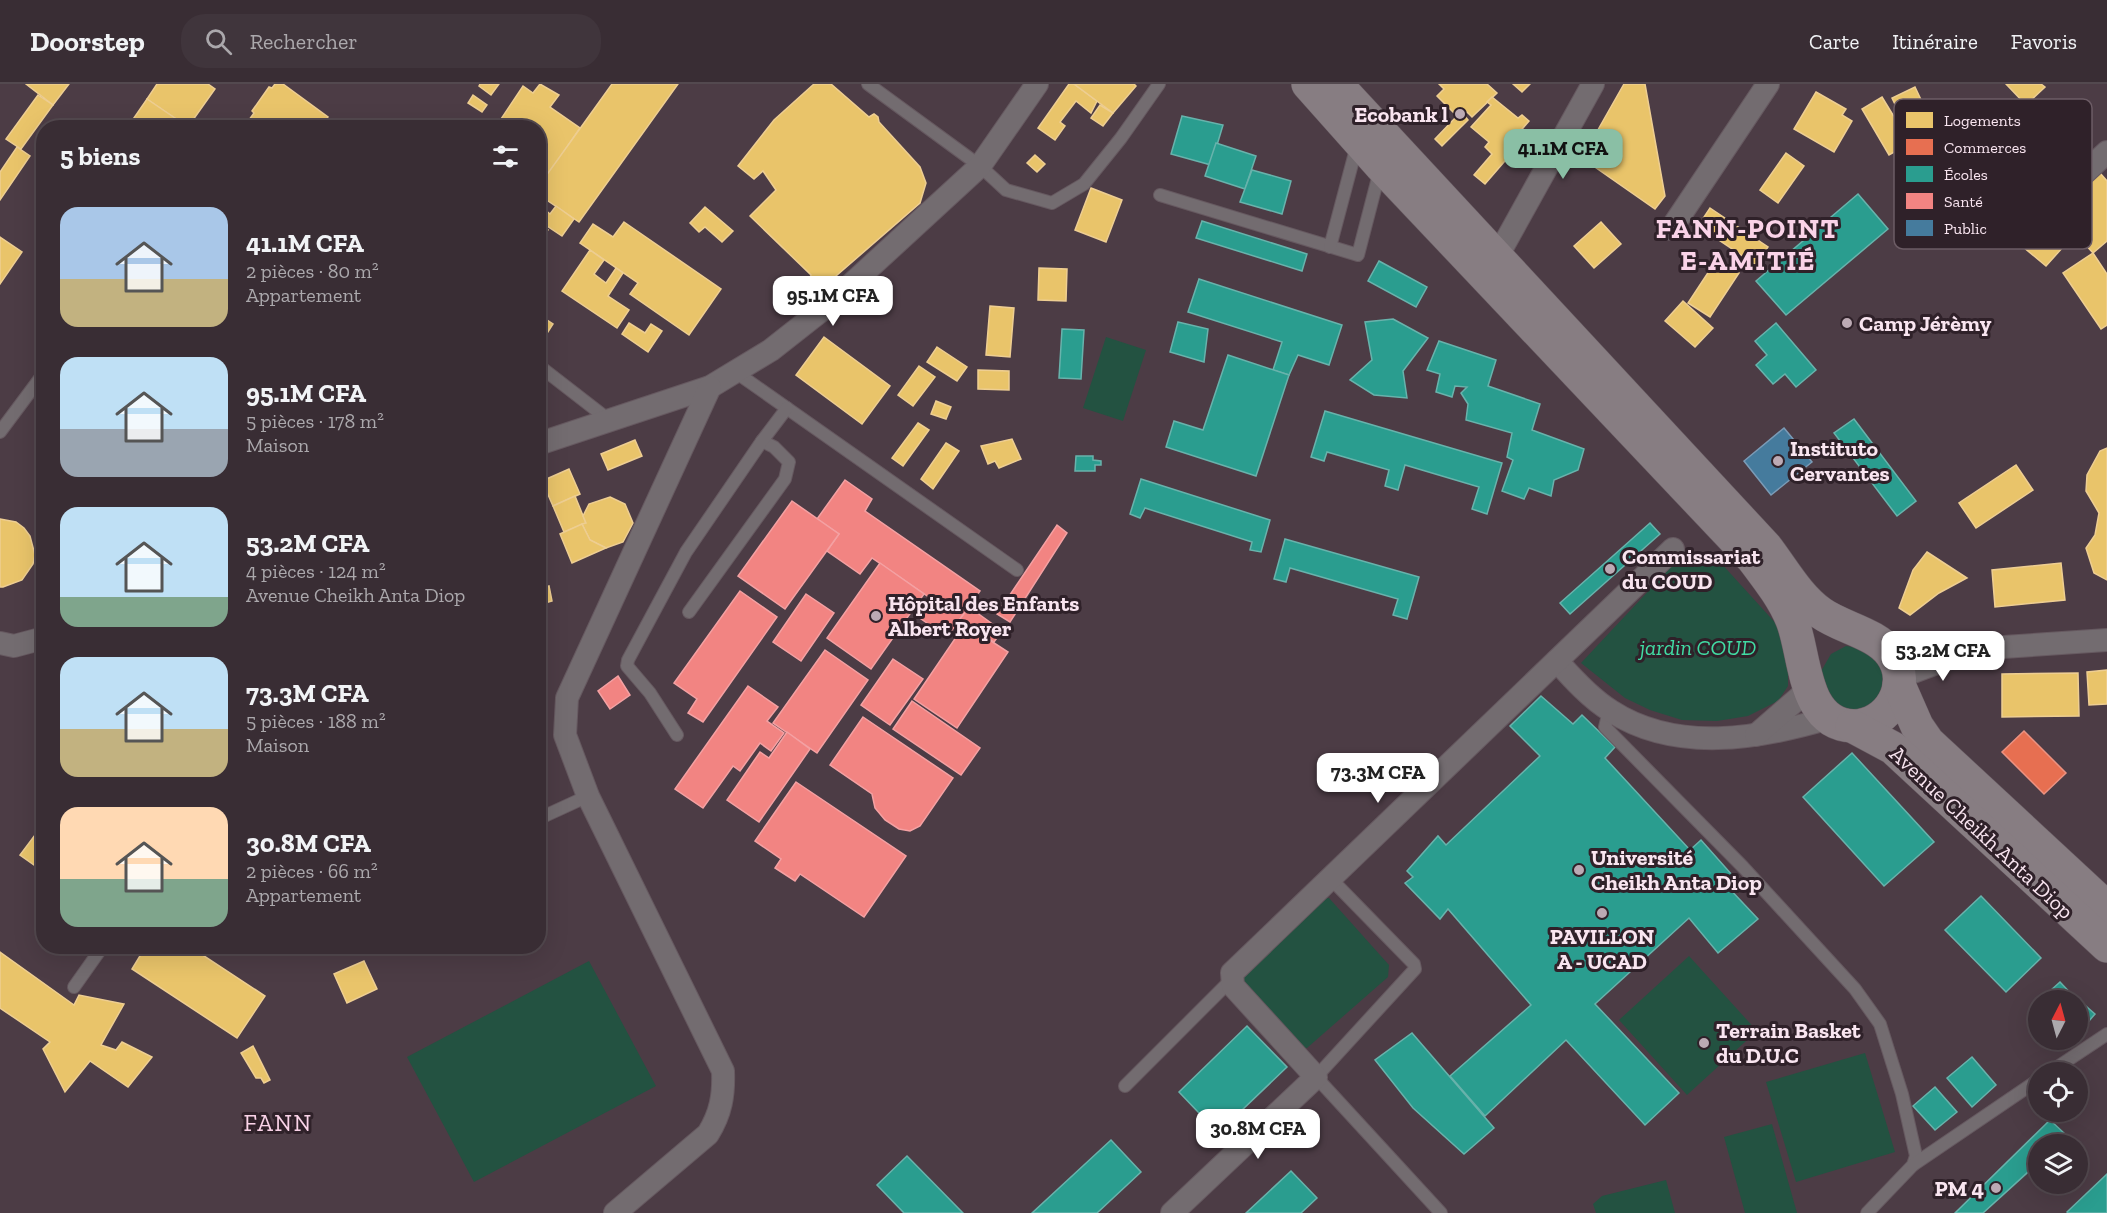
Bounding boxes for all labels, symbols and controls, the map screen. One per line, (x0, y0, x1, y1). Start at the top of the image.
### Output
search box (181, 14, 601, 68)
text: Doorstep (30, 25, 145, 58)
icon: search (202, 25, 235, 58)
text: Rechercher (250, 28, 357, 55)
text: Carte (1809, 29, 1859, 54)
text: Itinéraire (1892, 29, 1978, 54)
text: Favoris (2011, 29, 2077, 54)
legend (1894, 99, 2092, 249)
place label: Ecobank l (1354, 101, 1448, 128)
marker: Ecobank l (1453, 107, 1467, 121)
text: Logements (1944, 111, 2021, 130)
pin: 41.1M CFA (1494, 129, 1632, 180)
text: 41.1M CFA (1518, 136, 1608, 160)
text: Commerces (1944, 138, 2026, 157)
text: 5 biens (60, 140, 140, 172)
icon: filters (489, 140, 522, 173)
text: Écoles (1944, 165, 1988, 184)
text: Santé (1944, 192, 1983, 211)
district label: FANN-POINT E-AMITIÉ (1656, 212, 1840, 277)
text: Public (1944, 219, 1987, 238)
text: 41.1M CFA (246, 227, 364, 259)
icon: home (108, 231, 180, 303)
text: 2 pièces · 80 m² (246, 259, 379, 283)
pin: 95.1M CFA (764, 276, 902, 327)
text: Appartement (246, 283, 361, 307)
text: 95.1M CFA (787, 283, 879, 307)
place label: Camp Jérèmy (1859, 310, 1992, 337)
marker: Camp Jérèmy (1840, 316, 1854, 330)
text: 95.1M CFA (246, 377, 366, 409)
icon: home (108, 381, 180, 453)
text: 5 pièces · 178 m² (246, 409, 384, 433)
text: Maison (246, 433, 309, 457)
place label: Instituto Cervantes (1790, 435, 1890, 487)
marker: Instituto Cervantes (1771, 454, 1785, 468)
text: 53.2M CFA (246, 527, 369, 559)
icon: home (108, 531, 180, 603)
place label: Commissariat du COUD (1622, 543, 1761, 595)
text: 4 pièces · 124 m² (246, 559, 386, 583)
marker: Commissariat du COUD (1603, 562, 1617, 576)
text: Avenue Cheikh Anta Diop (246, 583, 465, 607)
place label: Hôpital des Enfants Albert Royer (888, 590, 1079, 642)
marker: Hôpital des Enfants Albert Royer (869, 609, 883, 623)
pin: 53.2M CFA (1874, 631, 2012, 682)
park label: jardin COUD (1638, 634, 1756, 661)
text: 53.2M CFA (1896, 638, 1990, 662)
text: 73.3M CFA (246, 677, 369, 709)
icon: home (108, 681, 180, 753)
text: 5 pièces · 188 m² (246, 709, 386, 733)
text: Maison (246, 733, 309, 757)
street label: Avenue Cheikh Anta Diop (1884, 740, 2079, 925)
pin: 73.3M CFA (1309, 753, 1447, 804)
text: 73.3M CFA (1331, 760, 1425, 784)
text: 30.8M CFA (246, 827, 371, 859)
icon: home (108, 831, 180, 903)
place label: Université Cheikh Anta Diop (1591, 844, 1762, 896)
text: 2 pièces · 66 m² (246, 859, 378, 883)
marker: Université Cheikh Anta Diop (1572, 863, 1586, 877)
text: Appartement (246, 883, 361, 907)
marker: PAVILLON A - UCAD (1595, 906, 1609, 920)
place label: PAVILLON A - UCAD (1550, 923, 1655, 975)
north arrow (2028, 990, 2088, 1050)
map controls (2028, 990, 2088, 1194)
place label: Terrain Basket du D.U.C (1716, 1017, 1861, 1069)
marker: Terrain Basket du D.U.C (1697, 1036, 1711, 1050)
button: locate (2028, 1062, 2088, 1122)
district label: FANN (243, 1108, 313, 1137)
pin: 30.8M CFA (1189, 1109, 1327, 1160)
text: 30.8M CFA (1210, 1116, 1306, 1140)
button: layers (2028, 1134, 2088, 1194)
place label: PM 4 (1934, 1175, 1984, 1202)
marker: PM 4 (1989, 1181, 2003, 1195)

